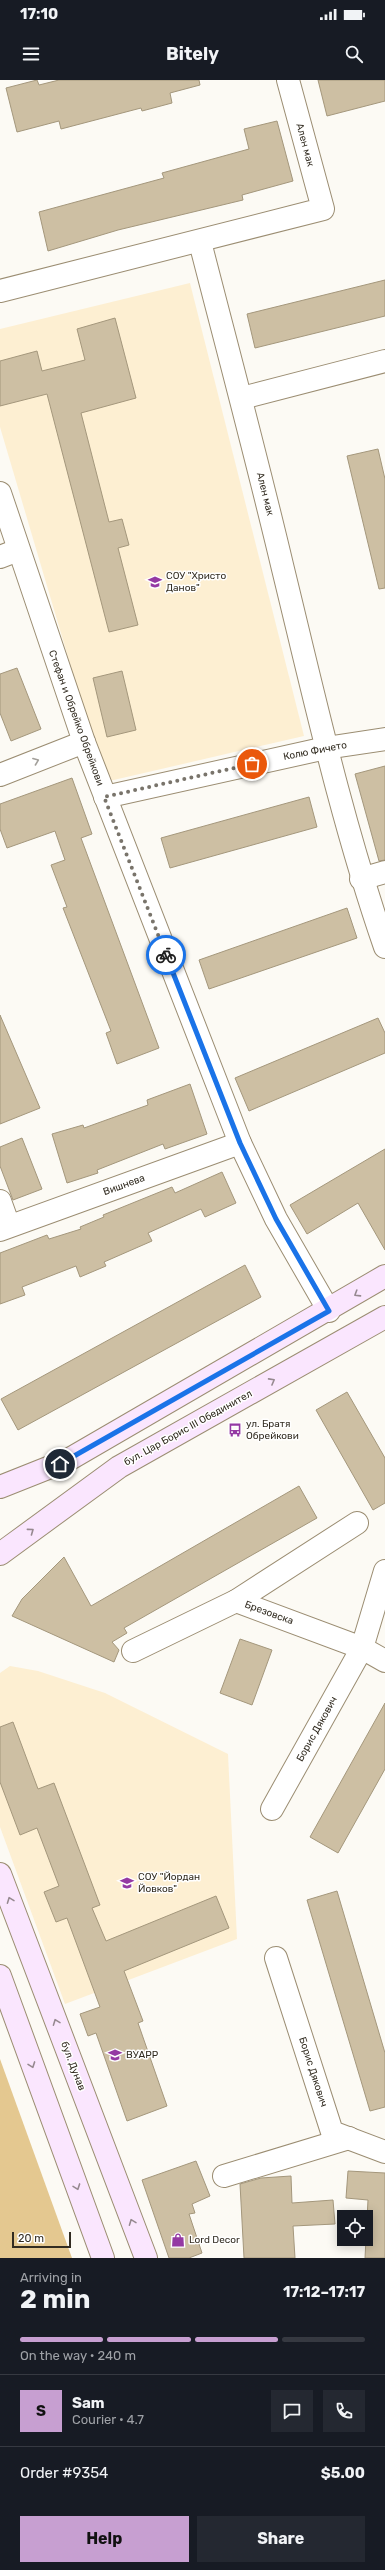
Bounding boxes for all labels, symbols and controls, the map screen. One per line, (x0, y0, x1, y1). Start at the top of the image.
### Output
text: 17:10 (20, 5, 58, 23)
icon: menu (20, 43, 42, 65)
text: Bitely (166, 43, 219, 65)
icon: search (343, 43, 365, 65)
street label: Ален мак (293, 122, 317, 169)
street label: Ален мак (254, 471, 276, 518)
place label: СОУ "Христо Данов" (166, 570, 226, 594)
school or university icon: СОУ "Христо Данов" (147, 574, 163, 590)
street label: Стефан и Обрейко Обрейкови (46, 649, 106, 787)
street label: Колю Фичето (282, 739, 348, 763)
pin (235, 747, 269, 781)
icon: bag (241, 753, 263, 775)
one-way arrow (33, 758, 40, 766)
courier (146, 935, 186, 975)
icon: bike (155, 944, 177, 966)
street label: Вишнева (102, 1172, 146, 1198)
one-way arrow (354, 1289, 361, 1297)
one-way arrow (268, 1379, 275, 1386)
street label: бул. Цар Борис III Обединител (122, 1388, 254, 1468)
place label: ул. Братя Обрейкови (246, 1418, 299, 1442)
bus stop icon: ул. Братя Обрейкови (227, 1422, 243, 1438)
pin (43, 1447, 77, 1481)
icon: home (49, 1453, 71, 1475)
one-way arrow (27, 1528, 34, 1535)
street label: Брезовска (243, 1599, 295, 1627)
street label: Борис Дякович (294, 1694, 340, 1764)
place label: СОУ "Йордан Йовков" (138, 1871, 200, 1895)
school or university icon: СОУ "Йордан Йовков" (119, 1875, 135, 1891)
one-way arrow (6, 1897, 14, 1904)
one-way arrow (53, 2018, 61, 2025)
street label: Борис Дякович (296, 2036, 330, 2108)
street label: бул. Дунав (58, 2040, 88, 2093)
school or university icon: ВУАРР (107, 2047, 123, 2063)
place label: ВУАРР (126, 2049, 159, 2061)
one-way arrow (28, 2061, 36, 2068)
one-way arrow (72, 2184, 80, 2191)
map controls (337, 2210, 373, 2246)
button: locate (337, 2210, 373, 2246)
one-way arrow (129, 2218, 137, 2225)
scale bar (12, 2230, 71, 2249)
text: 20 m (18, 2232, 44, 2245)
shop icon: Lord Decor (170, 2232, 186, 2248)
place label: Lord Decor (189, 2234, 240, 2246)
text: Arriving in (20, 2270, 82, 2285)
text: 17:12–17:17 (283, 2283, 365, 2301)
text: 2 min (20, 2284, 90, 2315)
text: On the way · 240 m (20, 2348, 136, 2363)
button: chat (271, 2390, 313, 2432)
button: phone (323, 2390, 365, 2432)
text: Sam (72, 2394, 105, 2412)
text: S (36, 2402, 46, 2420)
text: Courier · 4.7 (72, 2412, 144, 2427)
text: Order #9354 (20, 2464, 108, 2482)
text: $5.00 (321, 2464, 365, 2482)
button: Help (20, 2516, 189, 2562)
button: Share (197, 2516, 365, 2562)

